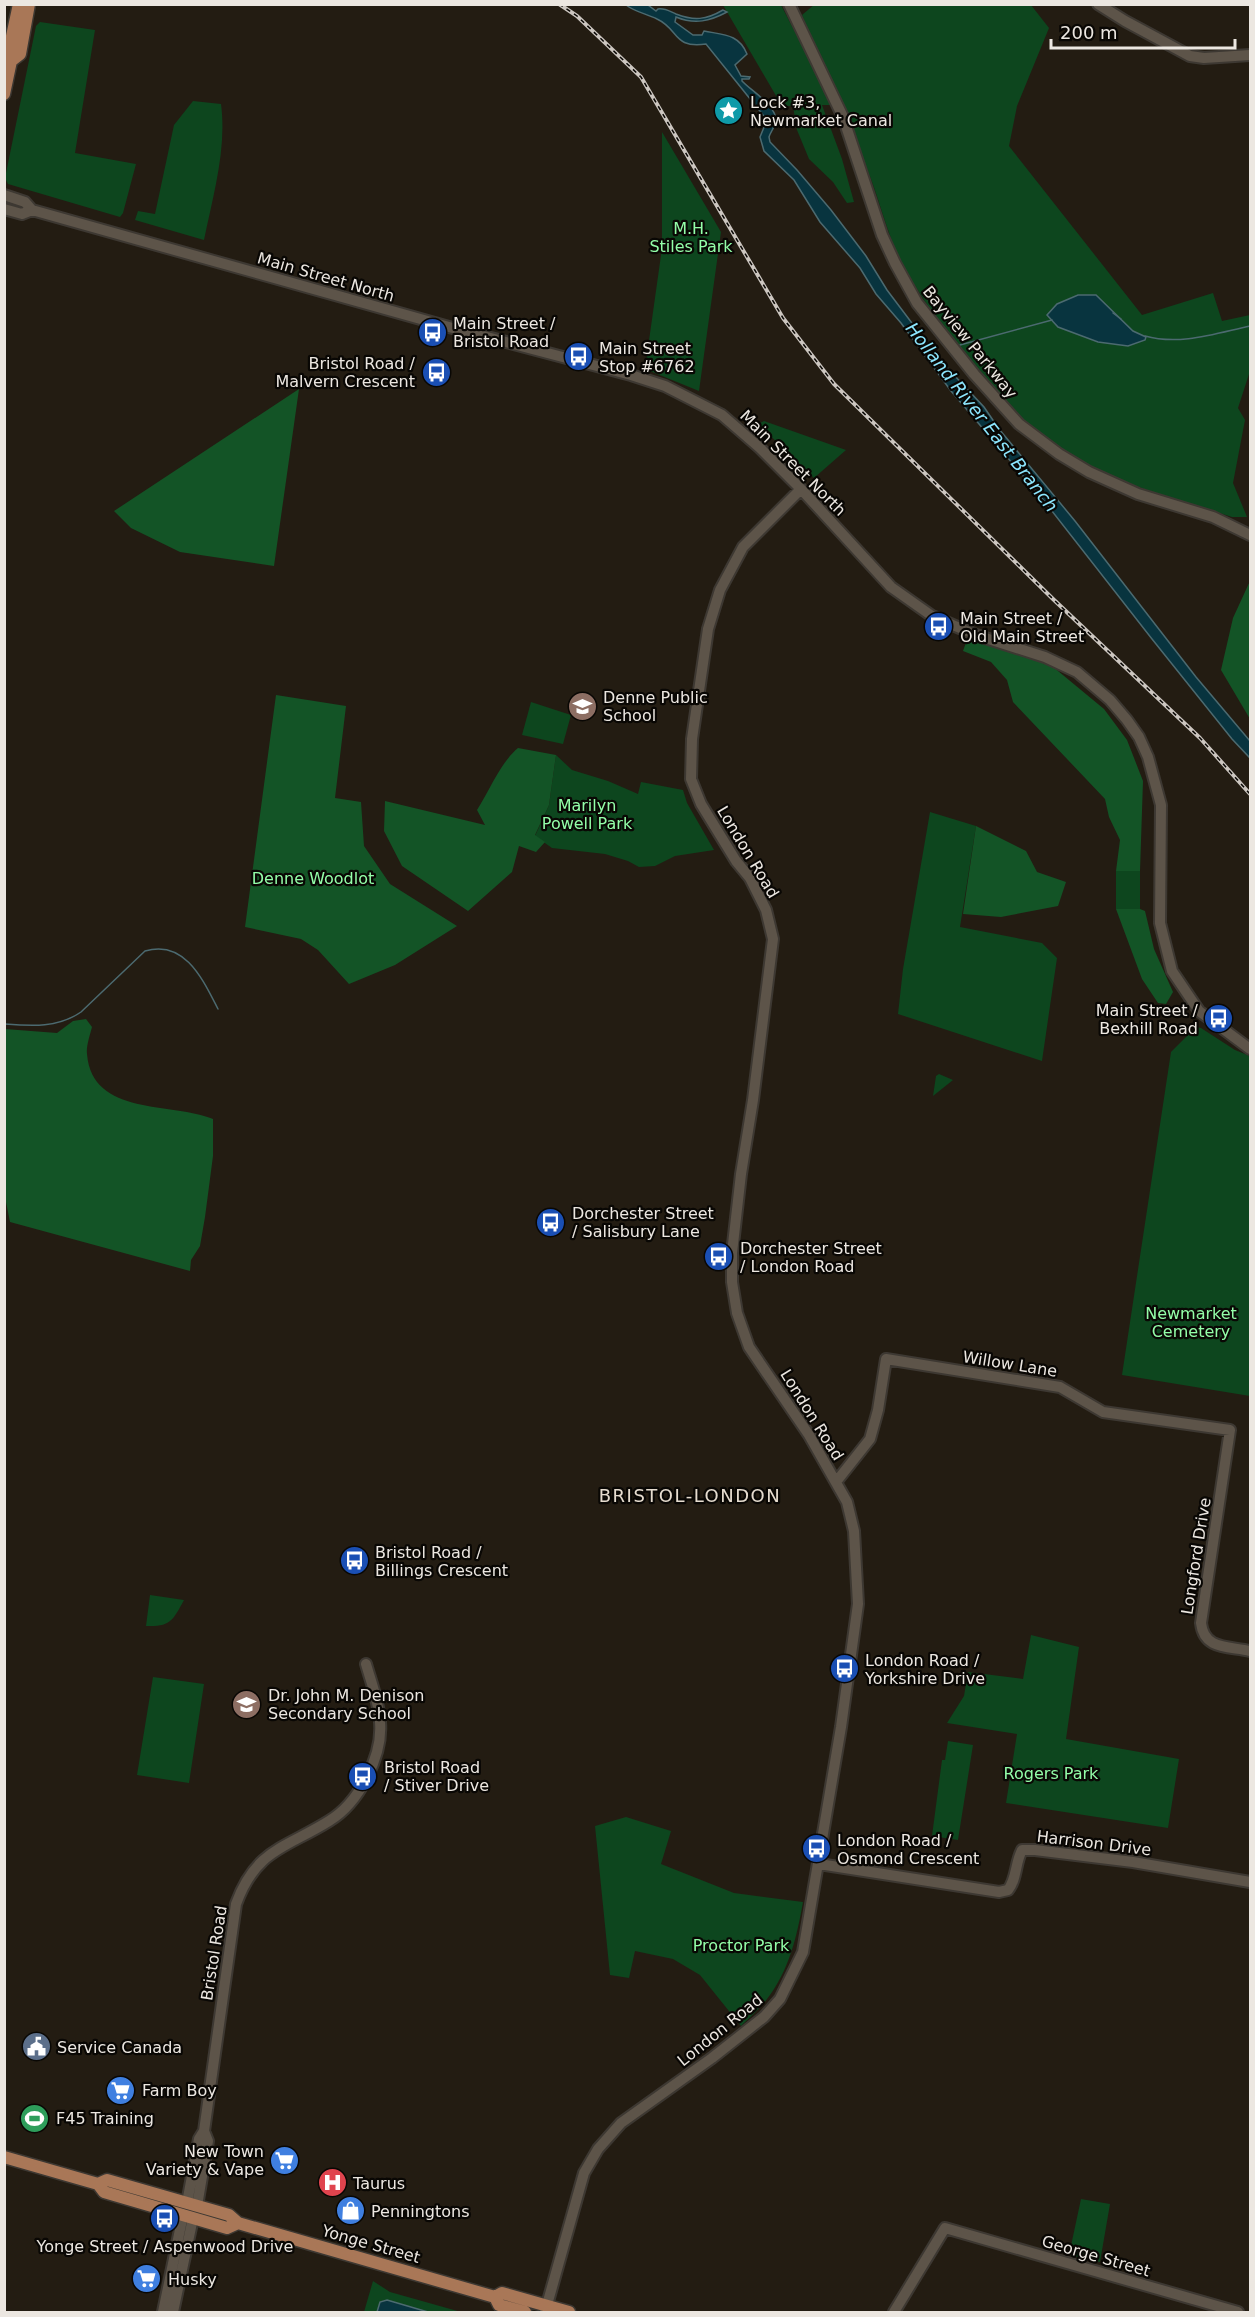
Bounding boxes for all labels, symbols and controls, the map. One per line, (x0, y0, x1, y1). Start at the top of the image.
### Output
scale bar (1051, 12, 1236, 50)
text: 200 m (1060, 22, 1118, 43)
place label: Lock #3, Newmarket Canal (750, 93, 892, 130)
place icon: Lock #3, Newmarket Canal (713, 95, 745, 127)
park label: M.H. Stiles Park (649, 219, 733, 256)
street label: Main Street North (255, 248, 397, 306)
street label: Bayview Parkway (919, 282, 1021, 402)
place label: Main Street / Bristol Road (453, 314, 556, 351)
bus stop icon: Main Street / Bristol Road (416, 316, 448, 348)
water label: Holland River East Branch (902, 318, 1062, 516)
place label: Main Street Stop #6762 (599, 339, 695, 376)
bus stop icon: Main Street Stop #6762 (562, 341, 594, 373)
place label: Bristol Road / Malvern Crescent (275, 354, 416, 391)
bus stop icon: Bristol Road / Malvern Crescent (420, 356, 452, 388)
street label: Main Street North (736, 406, 850, 520)
place label: Main Street / Old Main Street (960, 609, 1084, 646)
bus stop icon: Main Street / Old Main Street (923, 611, 955, 643)
place label: Denne Public School (603, 688, 708, 725)
school or university icon: Denne Public School (566, 690, 598, 722)
park label: Marilyn Powell Park (542, 796, 633, 833)
street label: London Road (713, 803, 783, 901)
park label: Denne Woodlot (252, 869, 374, 888)
place label: Main Street / Bexhill Road (1096, 1001, 1199, 1038)
bus stop icon: Main Street / Bexhill Road (1203, 1003, 1235, 1035)
place label: Dorchester Street / Salisbury Lane (572, 1204, 714, 1241)
bus stop icon: Dorchester Street / Salisbury Lane (535, 1206, 567, 1238)
place label: Dorchester Street / London Road (740, 1239, 882, 1276)
bus stop icon: Dorchester Street / London Road (703, 1241, 735, 1273)
park label: Newmarket Cemetery (1145, 1304, 1237, 1341)
street label: Willow Lane (961, 1347, 1059, 1381)
street label: London Road (776, 1366, 848, 1464)
district label: BRISTOL-LONDON (599, 1485, 781, 1506)
street label: Longford Drive (1177, 1496, 1215, 1616)
place label: Bristol Road / Billings Crescent (375, 1543, 508, 1580)
bus stop icon: Bristol Road / Billings Crescent (338, 1545, 370, 1577)
place label: London Road / Yorkshire Drive (864, 1651, 985, 1688)
bus stop icon: London Road / Yorkshire Drive (828, 1653, 860, 1685)
place label: Dr. John M. Denison Secondary School (268, 1686, 424, 1723)
school or university icon: Dr. John M. Denison Secondary School (231, 1688, 263, 1720)
place label: Bristol Road / Stiver Drive (384, 1758, 489, 1795)
bus stop icon: Bristol Road / Stiver Drive (347, 1760, 379, 1792)
park label: Rogers Park (1004, 1764, 1099, 1783)
street label: Harrison Drive (1036, 1827, 1152, 1859)
place label: London Road / Osmond Crescent (837, 1831, 979, 1868)
bus stop icon: London Road / Osmond Crescent (800, 1833, 832, 1865)
street label: Bristol Road (197, 1904, 231, 2002)
park label: Proctor Park (693, 1936, 790, 1955)
street label: London Road (674, 1990, 766, 2070)
public building icon: Service Canada (20, 2031, 52, 2063)
place label: Service Canada (57, 2038, 182, 2057)
supermarket icon: Farm Boy (105, 2074, 137, 2106)
place label: Farm Boy (142, 2081, 217, 2100)
sports icon: F45 Training (19, 2102, 51, 2134)
place label: F45 Training (56, 2109, 154, 2128)
place label: New Town Variety & Vape (146, 2142, 264, 2179)
supermarket icon: New Town Variety & Vape (269, 2144, 301, 2176)
hospital icon: Taurus (316, 2167, 348, 2199)
place label: Taurus (352, 2174, 405, 2193)
shop icon: Penningtons (334, 2195, 366, 2227)
bus stop icon: Yonge Street / Aspenwood Drive (149, 2202, 181, 2234)
place label: Penningtons (371, 2202, 469, 2221)
street label: Yonge Street (319, 2221, 422, 2267)
street label: George Street (1040, 2231, 1152, 2281)
place label: Yonge Street / Aspenwood Drive (36, 2237, 293, 2256)
supermarket icon: Husky (131, 2263, 163, 2295)
place label: Husky (168, 2270, 217, 2289)

